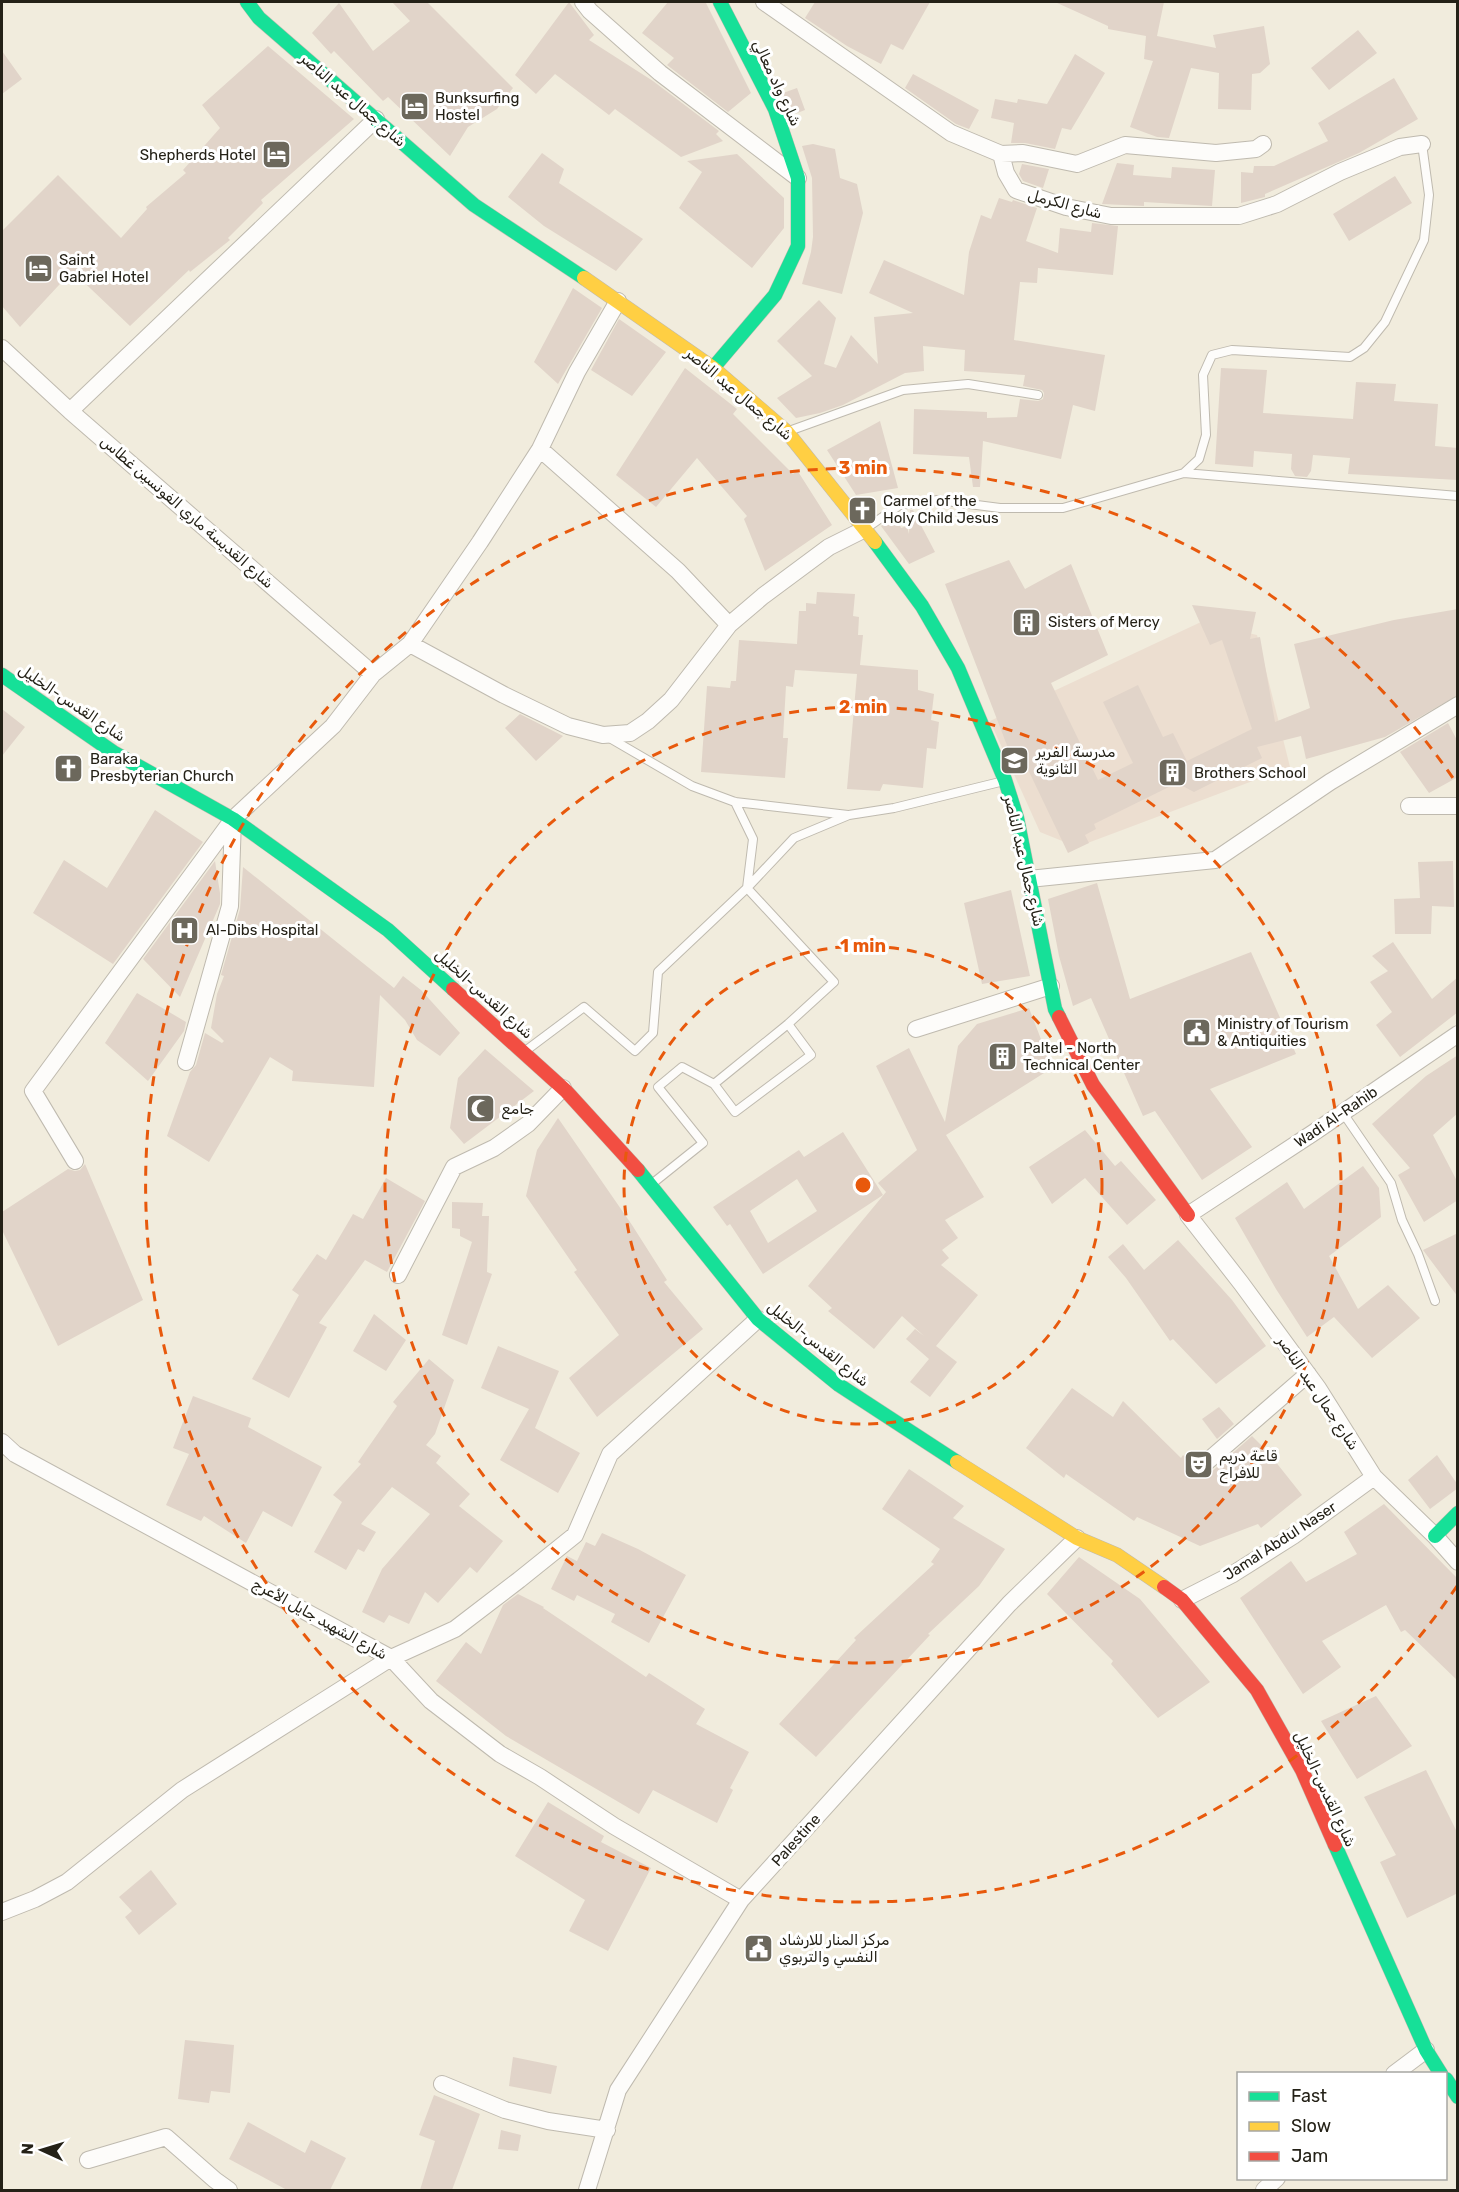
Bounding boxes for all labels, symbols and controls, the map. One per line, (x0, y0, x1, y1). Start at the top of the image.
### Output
street label: شارع واد معالي (746, 37, 805, 130)
street label: شارع جمال عبد الناصر (294, 49, 409, 152)
place label: Bunksurfing Hostel (435, 89, 519, 124)
hotel icon: Bunksurfing Hostel (398, 91, 430, 123)
hotel icon: Shepherds Hotel (261, 139, 293, 171)
place label: Shepherds Hotel (140, 146, 256, 164)
street label: شارع الكرمل (1026, 186, 1104, 224)
place label: Saint Gabriel Hotel (59, 251, 149, 286)
hotel icon: Saint Gabriel Hotel (22, 253, 54, 285)
street label: شارع جمال عبد الناصر (680, 343, 796, 445)
street label: شارع القديسة ماري الفونسين غطاس (95, 432, 277, 594)
text: 3 min (839, 457, 887, 479)
place label: Carmel of the Holy Child Jesus (883, 492, 999, 527)
church icon: Carmel of the Holy Child Jesus (846, 494, 878, 526)
building icon: Sisters of Mercy (1011, 606, 1043, 638)
place label: Sisters of Mercy (1048, 613, 1160, 631)
street label: شارع القدس-الخليل (14, 661, 129, 747)
text: 2 min (839, 696, 887, 718)
place label: مدرسة الفرير الثانوية (1035, 743, 1115, 778)
school or university icon: مدرسة الفرير الثانوية (999, 745, 1031, 777)
place label: Baraka Presbyterian Church (90, 750, 234, 785)
church icon: Baraka Presbyterian Church (53, 752, 85, 784)
building icon: Brothers School (1157, 757, 1189, 789)
place label: Brothers School (1194, 764, 1306, 782)
street label: شارع جمال عبد الناصر (998, 793, 1048, 929)
hospital icon: Al-Dibs Hospital (169, 914, 201, 946)
place label: Al-Dibs Hospital (206, 921, 318, 939)
text: 1 min (840, 935, 886, 957)
street label: شارع القدس-الخليل (430, 945, 537, 1044)
place label: Ministry of Tourism & Antiquities (1217, 1015, 1348, 1050)
public building icon: Ministry of Tourism & Antiquities (1180, 1017, 1212, 1049)
place label: Paltel - North Technical Center (1023, 1039, 1140, 1074)
building icon: Paltel - North Technical Center (986, 1041, 1018, 1073)
street label: Wadi Al-Rahib (1291, 1083, 1381, 1151)
mosque icon: جامع (465, 1093, 497, 1125)
place label: جامع (502, 1100, 534, 1120)
centre of rings (853, 1175, 873, 1195)
street label: شارع القدس-الخليل (762, 1298, 872, 1392)
street label: شارع جمال عبد الناصر (1271, 1332, 1363, 1455)
place label: قاعة دريم للافراح (1219, 1447, 1277, 1484)
theatre icon: قاعة دريم للافراح (1182, 1449, 1214, 1481)
street label: Jamal Abdul Naser (1220, 1498, 1340, 1584)
street label: شارع الشهيد جايل الأعرج (249, 1574, 390, 1665)
street label: شارع القدس-الخليل (1289, 1728, 1360, 1850)
street label: Palestine (768, 1810, 824, 1870)
place label: مركز المنار للارشاد النفسي والتربوي (779, 1931, 889, 1969)
public building icon: مركز المنار للارشاد النفسي والتربوي (742, 1933, 774, 1965)
legend (1237, 2072, 1447, 2180)
text: Fast (1291, 2085, 1327, 2107)
text: Slow (1291, 2115, 1331, 2137)
north arrow (12, 2120, 72, 2180)
text: N (18, 2143, 37, 2155)
text: Jam (1291, 2145, 1328, 2167)

